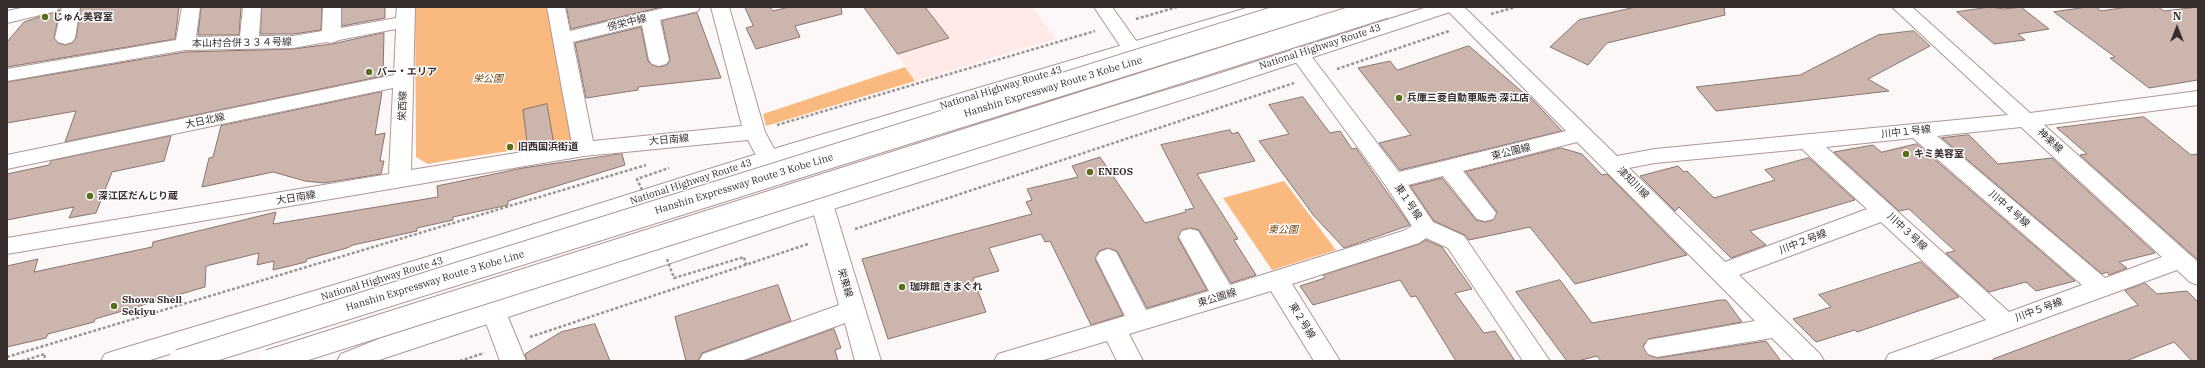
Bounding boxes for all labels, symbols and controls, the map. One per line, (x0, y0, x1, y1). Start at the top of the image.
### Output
north arrow (2157, 8, 2197, 48)
text: N (2173, 9, 2181, 23)
place label: じゅん美容室 (53, 11, 113, 23)
marker: じゅん美容室 (40, 12, 50, 22)
street label: 傍栄中線 (606, 12, 648, 34)
street label: National Highway Route 43 (1258, 22, 1382, 72)
street label: 本山村合併３３４号線 (192, 36, 292, 50)
street label: Hanshin Expressway Route 3 Kobe Line (962, 54, 1144, 120)
street label: National Highway Route 43 (938, 64, 1064, 112)
place label: バー・エリア (377, 66, 437, 78)
marker: バー・エリア (364, 67, 374, 77)
park label: 栄公園 (473, 73, 503, 85)
street label: 栄西線 (396, 91, 410, 121)
place label: 兵庫三菱自動車販売 深江店 (1407, 92, 1529, 104)
marker: 兵庫三菱自動車販売 深江店 (1394, 93, 1404, 103)
street label: 大日北線 (184, 111, 226, 131)
street label: 川中１号線 (1881, 123, 1931, 141)
street label: 神楽線 (2035, 127, 2065, 155)
street label: 大日南線 (649, 132, 689, 148)
place label: 旧西国浜街道 (518, 141, 578, 153)
street label: 東公園線 (1490, 141, 1532, 163)
marker: 旧西国浜街道 (505, 142, 515, 152)
place label: キミ美容室 (1914, 148, 1964, 160)
marker: キミ美容室 (1901, 149, 1911, 159)
street label: Hanshin Expressway Route 3 Kobe Line (653, 151, 835, 217)
street label: National Highway Route 43 (629, 157, 753, 207)
street label: 津知川線 (1615, 165, 1651, 201)
place label: ENEOS (1098, 166, 1133, 178)
marker: ENEOS (1085, 167, 1095, 177)
street label: 東１号線 (1392, 182, 1424, 222)
street label: 川中４号線 (1986, 188, 2032, 230)
street label: 大日南線 (275, 189, 317, 207)
place label: 深江区だんじり蔵 (98, 190, 178, 202)
marker: 深江区だんじり蔵 (85, 191, 95, 201)
street label: 川中３号線 (1885, 211, 1929, 253)
park label: 東公園 (1268, 224, 1298, 236)
street label: 川中２号線 (1778, 227, 1828, 257)
street label: Hanshin Expressway Route 3 Kobe Line (344, 248, 526, 314)
street label: National Highway Route 43 (319, 255, 445, 303)
street label: 栄東線 (835, 267, 855, 299)
place label: 珈琲館 きまぐれ (910, 281, 982, 293)
marker: 珈琲館 きまぐれ (897, 282, 907, 292)
street label: 東公園線 (1196, 286, 1238, 310)
place label: Showa Shell Sekiyu (122, 294, 182, 318)
street label: 川中５号線 (2013, 296, 2065, 324)
marker: Showa Shell Sekiyu (109, 301, 119, 311)
street label: 東２号線 (1286, 301, 1318, 341)

